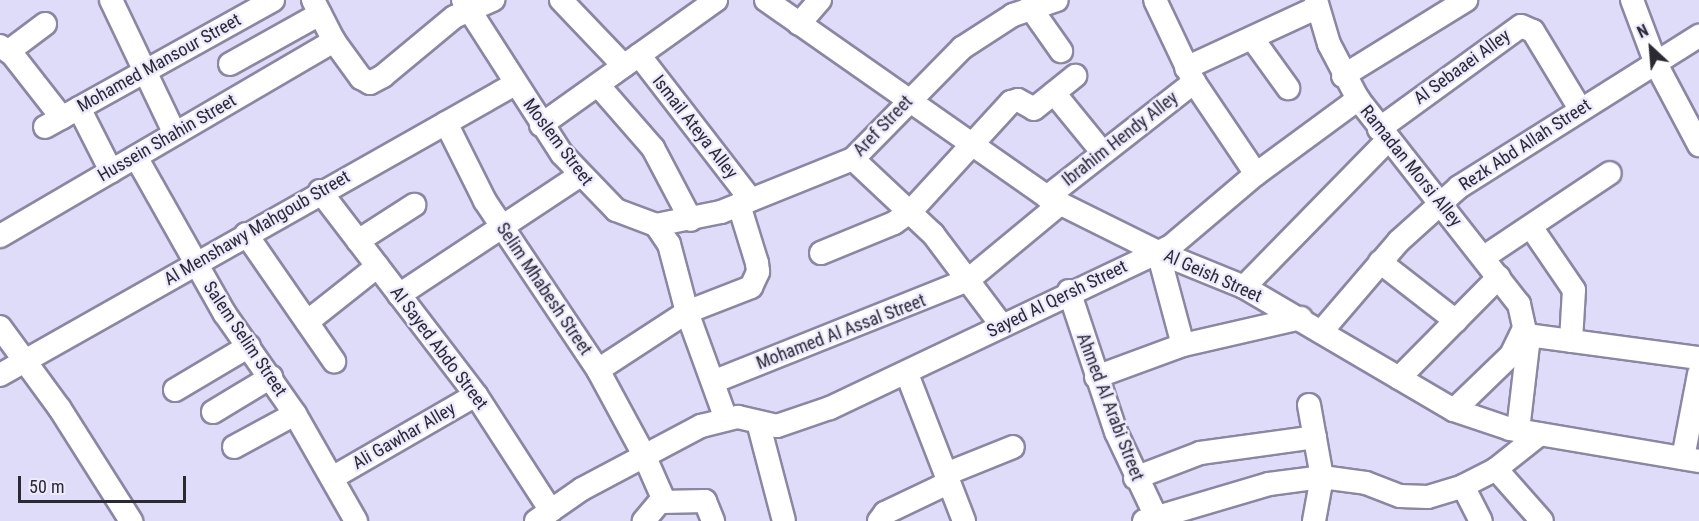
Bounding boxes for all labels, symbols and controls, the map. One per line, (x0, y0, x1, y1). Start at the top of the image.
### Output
street label: Mohamed Mansour Street (73, 9, 245, 117)
north arrow (1621, 18, 1681, 78)
text: N (1634, 21, 1651, 42)
street label: Al Sebaaei Alley (1410, 25, 1514, 109)
street label: Ismail Ateya Alley (648, 71, 742, 183)
street label: Ibrahim Hendy Alley (1058, 87, 1182, 191)
street label: Hussein Shahin Street (94, 90, 240, 186)
street label: Aref Street (849, 91, 917, 161)
street label: Moslem Street (518, 94, 598, 190)
street label: Rezk Abd Allah Street (1455, 94, 1595, 196)
street label: Ramadan Morsi Alley (1355, 101, 1467, 231)
street label: Al Menshawy Mahgoub Street (160, 166, 354, 290)
street label: Selim Mhabesh Street (492, 219, 596, 359)
street label: Al Geish Street (1161, 245, 1265, 307)
street label: Sayed Al Qersh Street (983, 256, 1131, 342)
street label: Salem Selim Street (199, 277, 291, 401)
street label: Al Sayed Abdo Street (386, 282, 492, 414)
street label: Mohamed Al Assal Street (753, 290, 929, 374)
street label: Ahmed Al Arabi Street (1072, 330, 1148, 484)
street label: Ali Gawhar Alley (349, 398, 459, 474)
scale bar (21, 464, 189, 502)
text: 50 m (29, 476, 64, 497)

